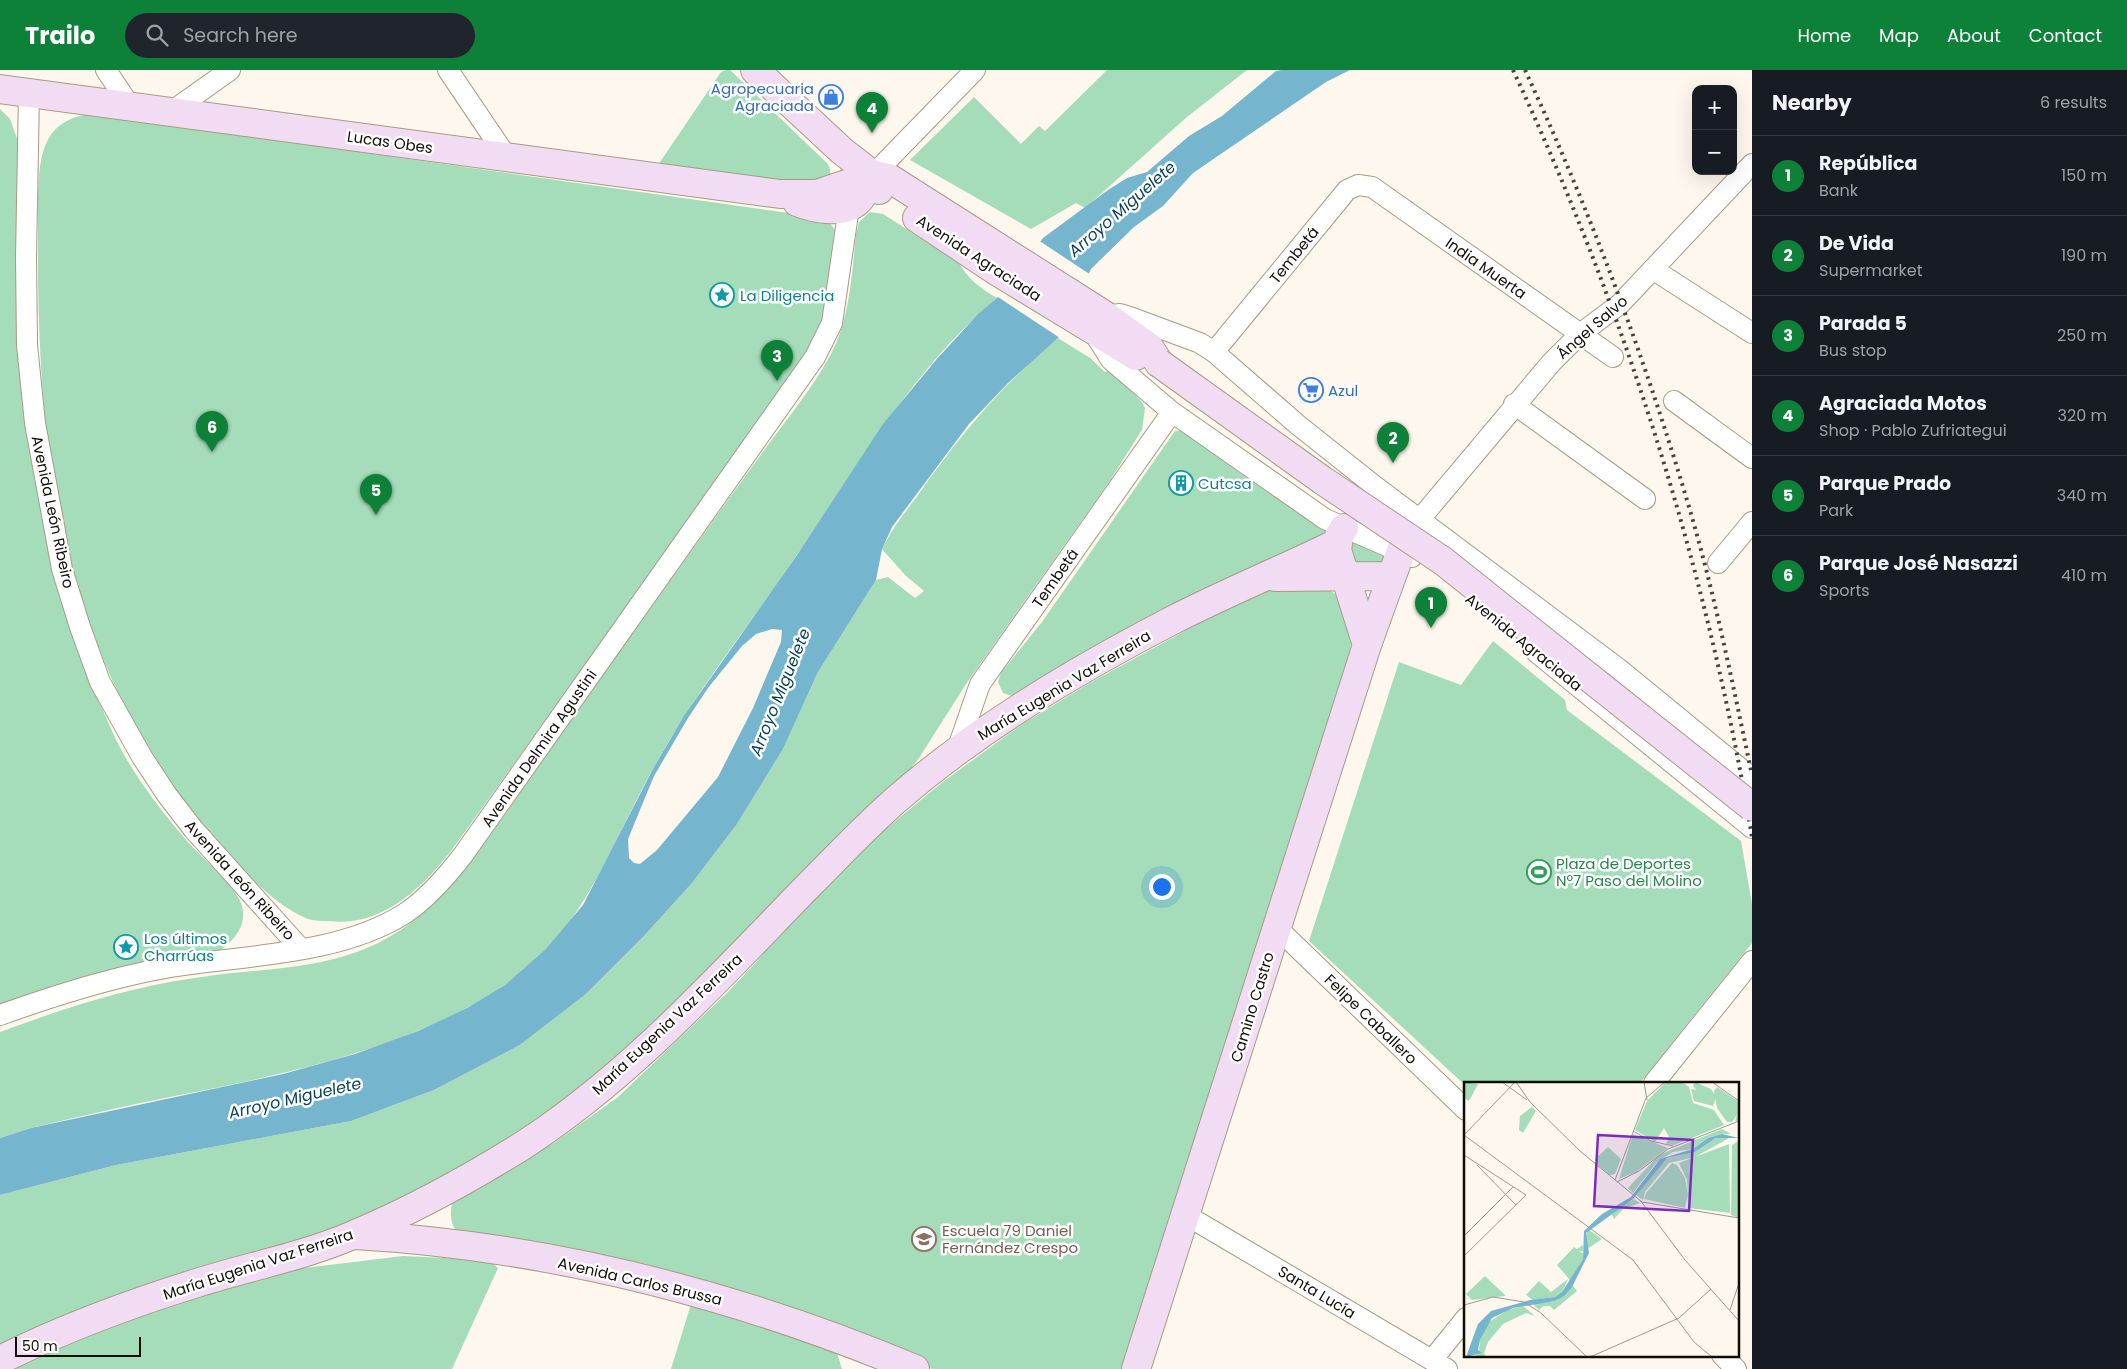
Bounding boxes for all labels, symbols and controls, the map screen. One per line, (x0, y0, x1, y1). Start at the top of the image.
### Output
search box (125, 13, 475, 58)
text: Trailo (25, 19, 95, 52)
icon: search (143, 21, 171, 49)
text: Search here (183, 22, 298, 49)
text: Home (1797, 23, 1851, 48)
text: Map (1879, 23, 1919, 48)
text: About (1947, 23, 2001, 48)
text: Contact (2029, 23, 2102, 48)
place label: Agropecuaria Agraciada (711, 78, 814, 116)
shop icon: Agropecuaria Agraciada (818, 84, 844, 110)
map controls (1692, 85, 1737, 175)
button: + (1692, 85, 1737, 130)
text: Nearby (1772, 88, 1852, 117)
text: 6 results (2040, 91, 2107, 114)
pin: 4 (856, 92, 888, 133)
street label: Lucas Obes (346, 126, 434, 158)
button: − (1692, 130, 1737, 175)
text: República (1819, 150, 1917, 177)
water label: Arroyo Miguelete (1063, 156, 1181, 263)
text: 1 (1785, 164, 1791, 187)
text: 150 m (2061, 164, 2107, 187)
text: Bank (1819, 179, 1858, 202)
street label: Avenida Agraciada (913, 210, 1045, 306)
street label: Tembetá (1264, 222, 1324, 288)
text: De Vida (1819, 230, 1894, 257)
street label: India Muerta (1441, 232, 1531, 304)
text: 2 (1783, 244, 1793, 267)
text: 190 m (2061, 244, 2107, 267)
text: Supermarket (1819, 259, 1923, 282)
place icon: La Diligencia (709, 282, 735, 308)
place label: La Diligencia (740, 285, 834, 306)
street label: Ángel Salvo (1552, 290, 1632, 364)
text: Parada 5 (1819, 310, 1907, 337)
text: 3 (1783, 324, 1793, 347)
text: 250 m (2057, 324, 2107, 347)
text: Bus stop (1819, 339, 1887, 362)
pin: 3 (761, 340, 793, 381)
supermarket icon: Azul (1298, 377, 1324, 403)
place label: Azul (1328, 380, 1358, 401)
text: Agraciada Motos (1819, 390, 1987, 417)
text: 4 (1783, 404, 1793, 427)
text: 320 m (2058, 404, 2107, 427)
pin: 6 (196, 411, 228, 452)
text: Shop · Pablo Zufriategui (1819, 419, 2007, 442)
pin: 2 (1377, 422, 1409, 463)
street label: Avenida León Ribeiro (27, 434, 79, 590)
building icon: Cutcsa (1168, 470, 1194, 496)
text: Parque Prado (1819, 470, 1951, 497)
place label: Cutcsa (1198, 473, 1252, 494)
pin: 5 (360, 474, 392, 515)
text: 5 (1783, 484, 1793, 507)
text: 340 m (2057, 484, 2107, 507)
text: Park (1819, 499, 1853, 522)
street label: Tembetá (1027, 544, 1083, 612)
text: Parque José Nasazzi (1819, 550, 2018, 577)
text: 6 (1783, 564, 1793, 587)
text: 410 m (2061, 564, 2107, 587)
text: Sports (1819, 579, 1870, 602)
pin: 1 (1415, 587, 1447, 628)
street label: Avenida Agraciada (1461, 588, 1587, 696)
water label: Arroyo Miguelete (744, 625, 816, 760)
street label: María Eugenia Vaz Ferreira (973, 625, 1155, 745)
street label: Avenida Delmira Agustini (476, 665, 602, 831)
street label: Avenida León Ribeiro (180, 815, 300, 945)
place label: Plaza de Deportes Nº7 Paso del Molino (1556, 853, 1702, 891)
sports icon: Plaza de Deportes Nº7 Paso del Molino (1526, 859, 1552, 885)
your location (1149, 874, 1175, 900)
place label: Los últimos Charrúas (144, 928, 227, 966)
place icon: Los últimos Charrúas (113, 934, 139, 960)
street label: María Eugenia Vaz Ferreira (587, 949, 747, 1099)
street label: Camino Castro (1225, 949, 1279, 1065)
street label: Felipe Caballero (1320, 969, 1422, 1069)
water label: Arroyo Miguelete (226, 1072, 364, 1125)
inset map (1464, 1082, 1740, 1356)
place label: Escuela 79 Daniel Fernández Crespo (942, 1220, 1078, 1258)
street label: María Eugenia Vaz Ferreira (160, 1223, 356, 1305)
school or university icon: Escuela 79 Daniel Fernández Crespo (911, 1226, 937, 1252)
street label: Avenida Carlos Brussa (556, 1252, 724, 1310)
street label: Santa Lucía (1274, 1261, 1360, 1323)
scale bar (15, 1334, 141, 1357)
text: 50 m (22, 1336, 58, 1356)

